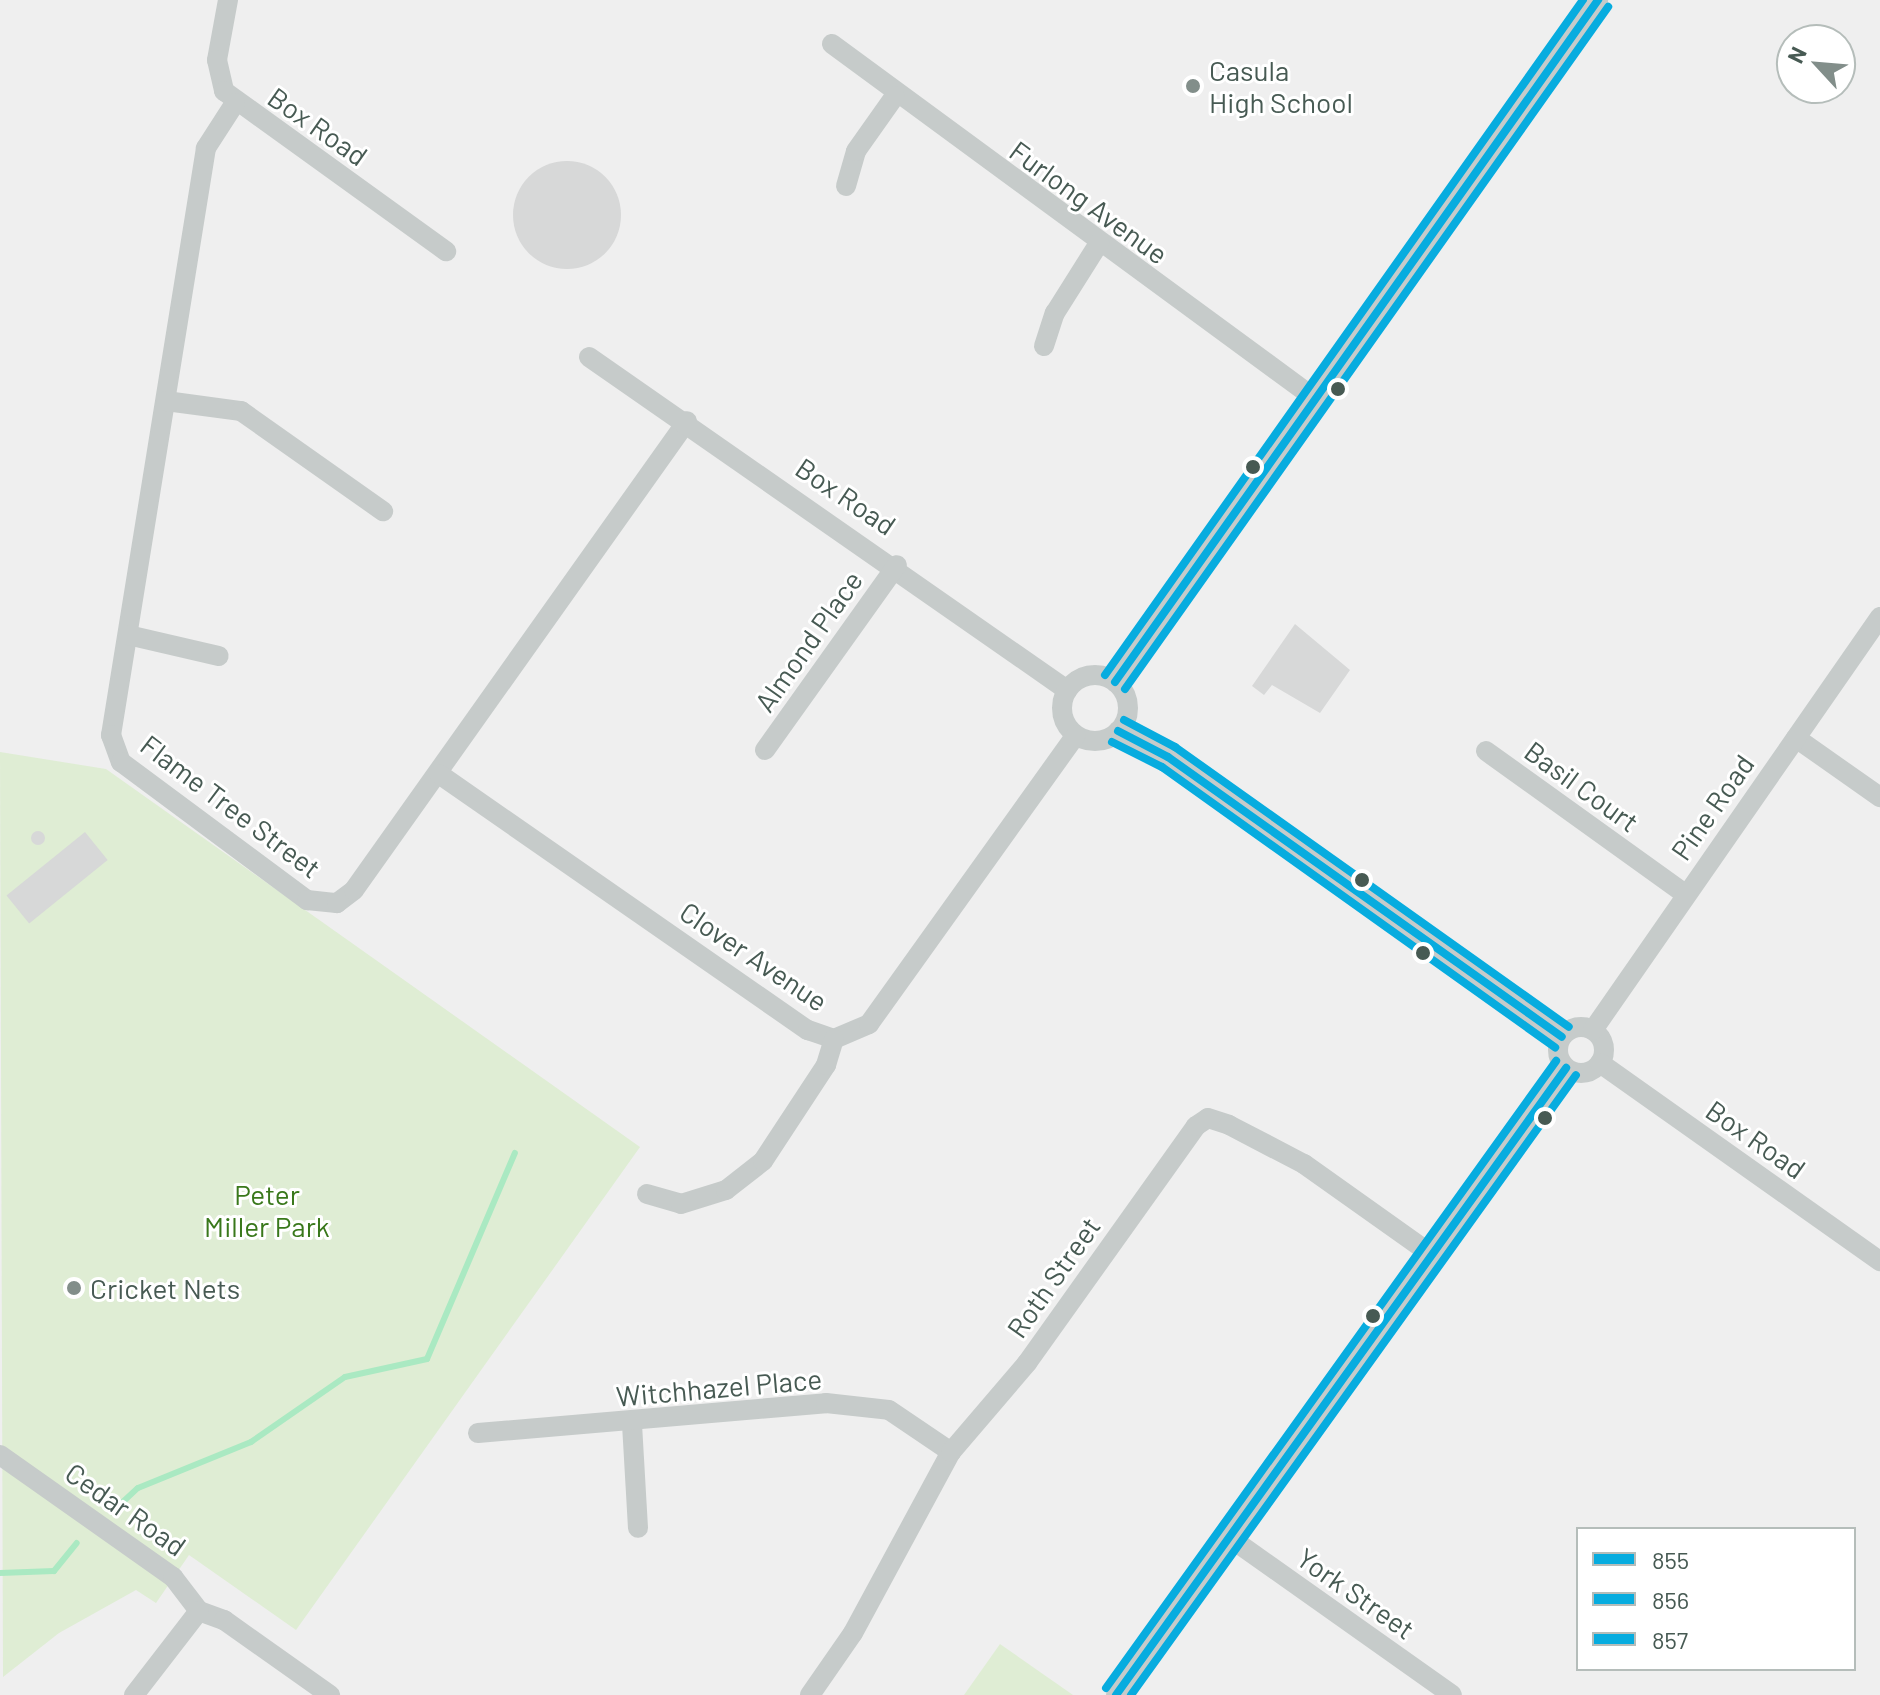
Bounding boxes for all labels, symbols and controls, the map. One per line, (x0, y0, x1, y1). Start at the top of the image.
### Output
north arrow (1776, 24, 1856, 104)
text: N (1781, 42, 1811, 67)
place label: Casula High School (1209, 53, 1353, 119)
marker: Casula High School (1184, 77, 1202, 95)
street label: Box Road (262, 80, 374, 172)
street label: Furlong Avenue (1003, 133, 1175, 271)
unlabelled marker (1330, 381, 1346, 397)
street label: Box Road (790, 450, 902, 542)
unlabelled marker (1245, 459, 1261, 475)
street label: Almond Place (747, 564, 869, 718)
street label: Flame Tree Street (134, 727, 328, 885)
street label: Basil Court (1519, 734, 1645, 838)
street label: Pine Road (1664, 748, 1760, 866)
unlabelled marker (1354, 872, 1370, 888)
street label: Clover Avenue (674, 894, 834, 1018)
unlabelled marker (1415, 945, 1431, 961)
street label: Box Road (1700, 1093, 1812, 1185)
unlabelled marker (1537, 1110, 1553, 1126)
park label: Peter Miller Park (204, 1177, 330, 1243)
street label: Roth Street (999, 1210, 1107, 1344)
place label: Cricket Nets (90, 1271, 240, 1305)
marker: Cricket Nets (65, 1279, 83, 1297)
unlabelled marker (1365, 1308, 1381, 1324)
street label: Witchhazel Place (615, 1361, 823, 1413)
street label: Cedar Road (59, 1455, 193, 1563)
legend (1576, 1527, 1856, 1671)
street label: York Street (1291, 1540, 1421, 1646)
text: 855 (1652, 1545, 1689, 1574)
text: 856 (1652, 1585, 1689, 1614)
text: 857 (1652, 1625, 1688, 1654)

